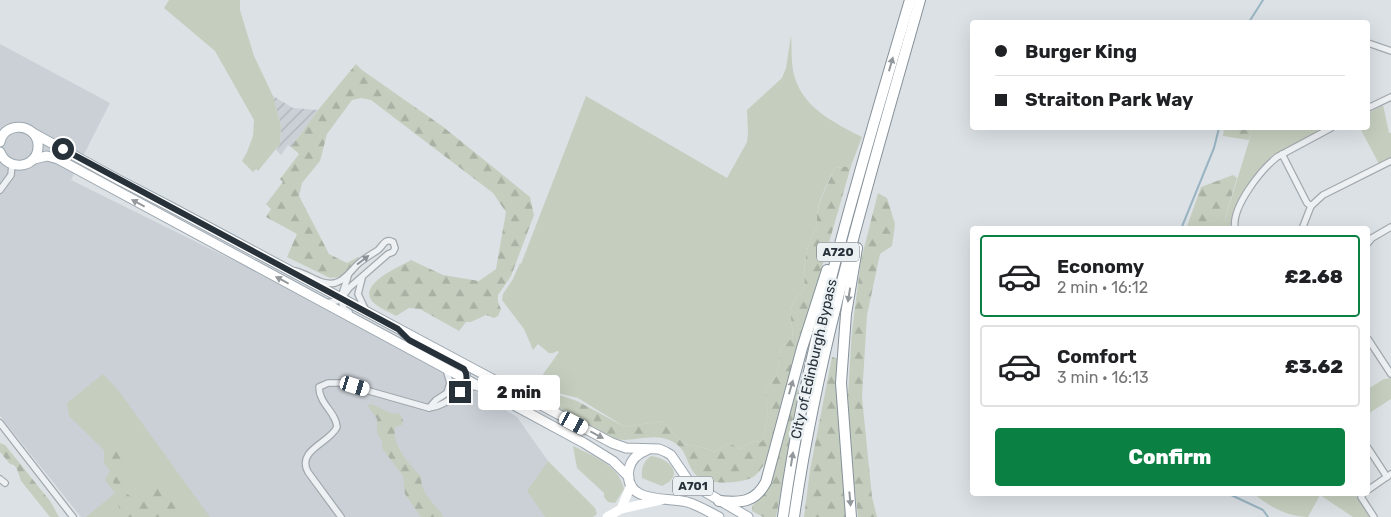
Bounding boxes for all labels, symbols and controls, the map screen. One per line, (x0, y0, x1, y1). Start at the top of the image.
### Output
text: Burger King (1025, 40, 1137, 63)
one-way arrow (887, 57, 895, 72)
text: Straiton Park Way (1025, 88, 1193, 111)
route start (52, 138, 74, 160)
one-way arrow (132, 199, 145, 208)
road number: A720 (817, 242, 859, 262)
one-way arrow (356, 254, 369, 265)
icon: car (997, 254, 1042, 299)
text: Economy (1057, 255, 1144, 278)
text: £2.68 (1285, 265, 1343, 288)
one-way arrow (274, 276, 289, 284)
street label: City of Edinburgh Bypass (787, 277, 841, 441)
text: 2 min · 16:12 (1057, 278, 1148, 297)
one-way arrow (845, 287, 853, 303)
icon: car (997, 344, 1042, 389)
text: Comfort (1057, 345, 1137, 368)
text: £3.62 (1285, 355, 1343, 378)
text: 3 min · 16:13 (1057, 368, 1149, 387)
car (338, 374, 371, 398)
callout: 2 min (478, 374, 560, 410)
one-way arrow (788, 380, 796, 395)
route end (449, 381, 471, 403)
text: 2 min (497, 383, 541, 402)
car (557, 409, 590, 437)
button: Confirm (995, 428, 1345, 486)
one-way arrow (590, 431, 604, 439)
one-way arrow (789, 451, 797, 467)
road number: A701 (673, 476, 713, 496)
one-way arrow (846, 492, 854, 508)

